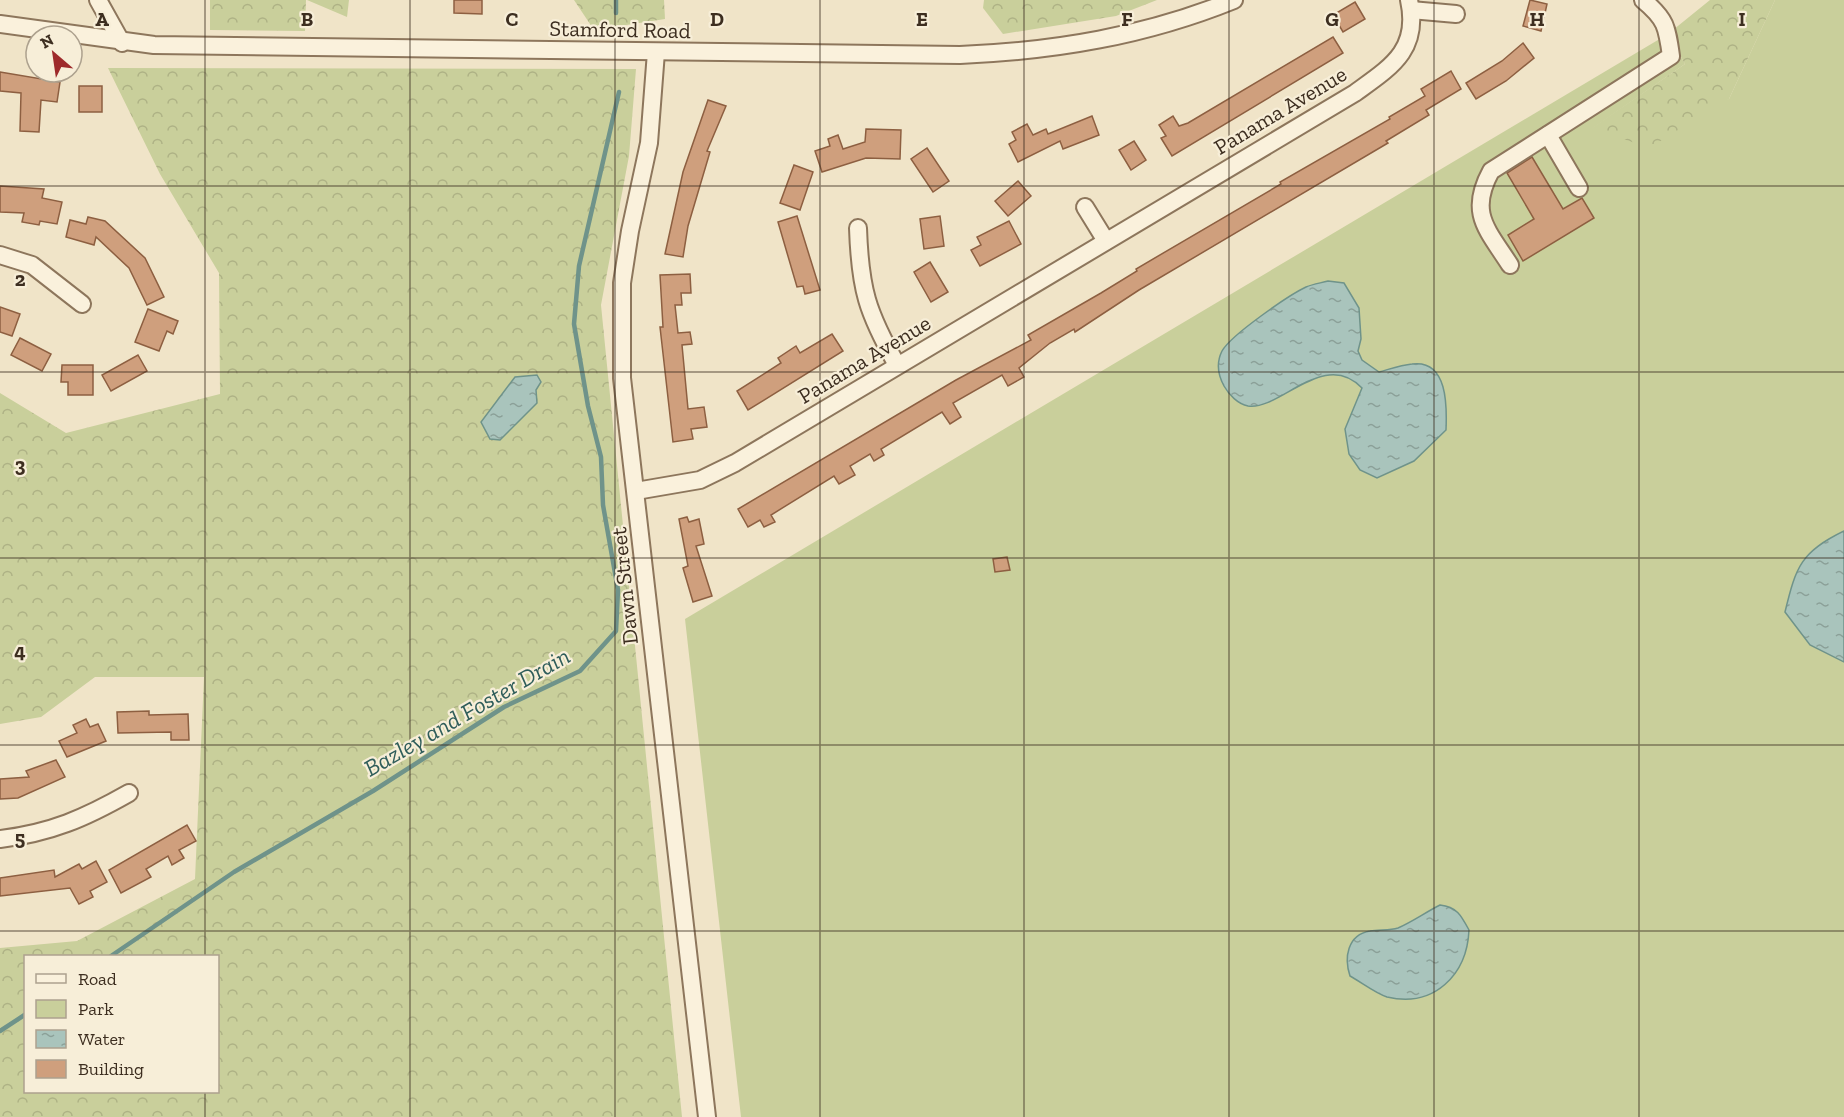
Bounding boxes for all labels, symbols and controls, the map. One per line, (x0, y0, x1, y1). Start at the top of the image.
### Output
text: A (95, 7, 109, 31)
text: B (301, 7, 313, 31)
text: C (506, 7, 519, 31)
text: D (710, 7, 724, 31)
text: E (916, 7, 928, 31)
text: F (1121, 7, 1133, 31)
text: G (1325, 7, 1339, 31)
text: H (1529, 7, 1545, 31)
text: I (1738, 7, 1746, 31)
street label: Stamford Road (549, 15, 691, 44)
north arrow (24, 24, 84, 84)
text: N (37, 30, 57, 53)
street label: Panama Avenue (1209, 60, 1351, 161)
text: 2 (15, 267, 26, 291)
street label: Panama Avenue (793, 309, 935, 410)
text: 3 (15, 453, 26, 477)
street label: Dawn Street (605, 525, 644, 646)
text: 4 (14, 639, 26, 663)
water label: Bazley and Foster Drain (359, 641, 575, 782)
text: 5 (15, 826, 25, 850)
legend (24, 955, 219, 1093)
text: Road (78, 968, 117, 990)
text: Park (78, 998, 114, 1020)
text: Water (78, 1028, 125, 1050)
text: Building (78, 1058, 144, 1080)

